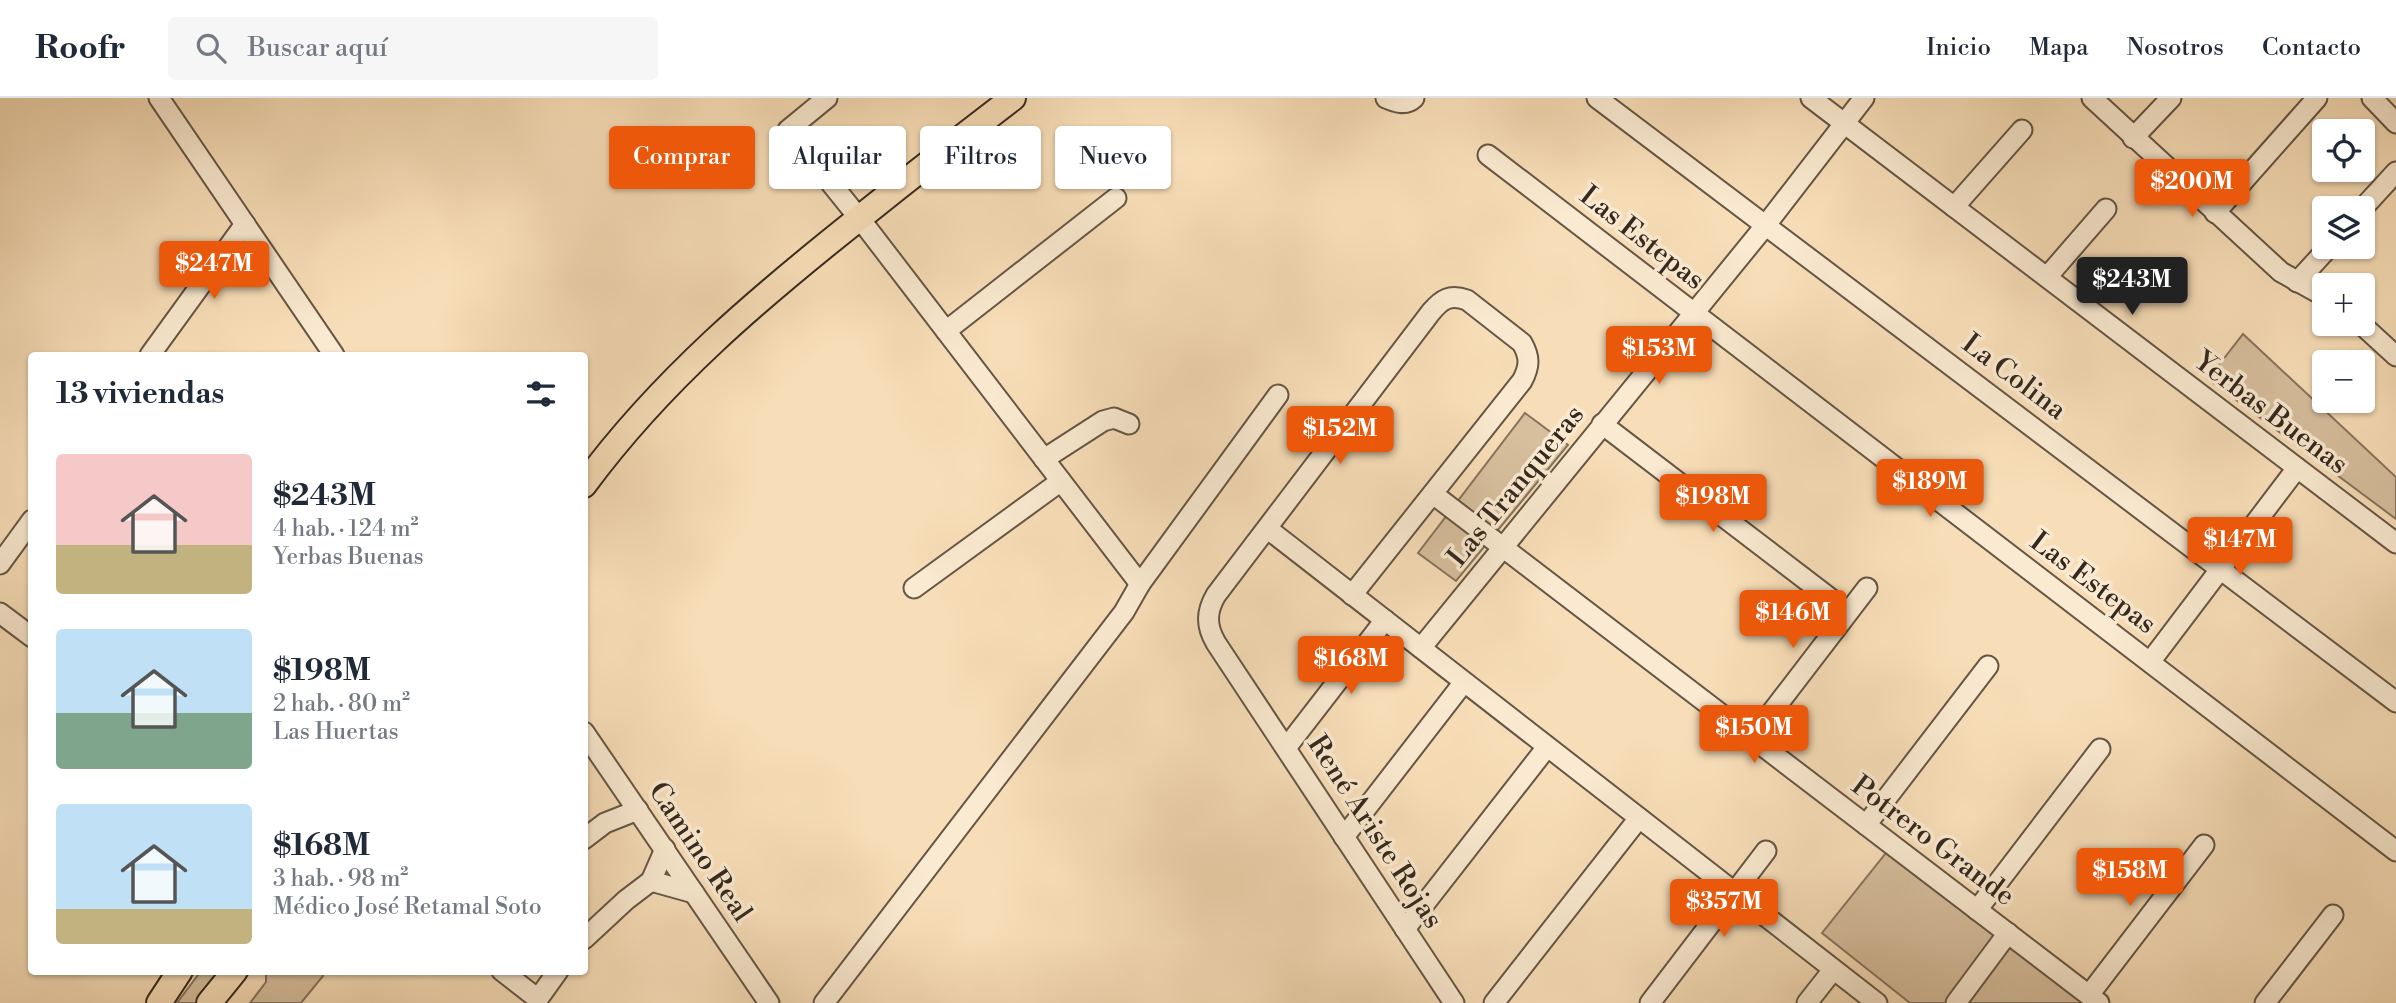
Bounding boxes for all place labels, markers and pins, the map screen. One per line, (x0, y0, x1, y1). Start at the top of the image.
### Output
pin: $200M (2143, 159, 2241, 219)
pin: $247M (165, 242, 263, 301)
pin: $243M (2083, 258, 2181, 317)
pin: $153M (1610, 327, 1708, 386)
pin: $152M (1291, 406, 1389, 466)
pin: $189M (1881, 460, 1979, 519)
pin: $198M (1664, 474, 1762, 534)
pin: $147M (2191, 518, 2289, 577)
pin: $146M (1744, 590, 1842, 650)
pin: $168M (1302, 636, 1400, 696)
pin: $150M (1705, 706, 1803, 765)
pin: $158M (2081, 848, 2179, 908)
pin: $357M (1675, 880, 1773, 939)

